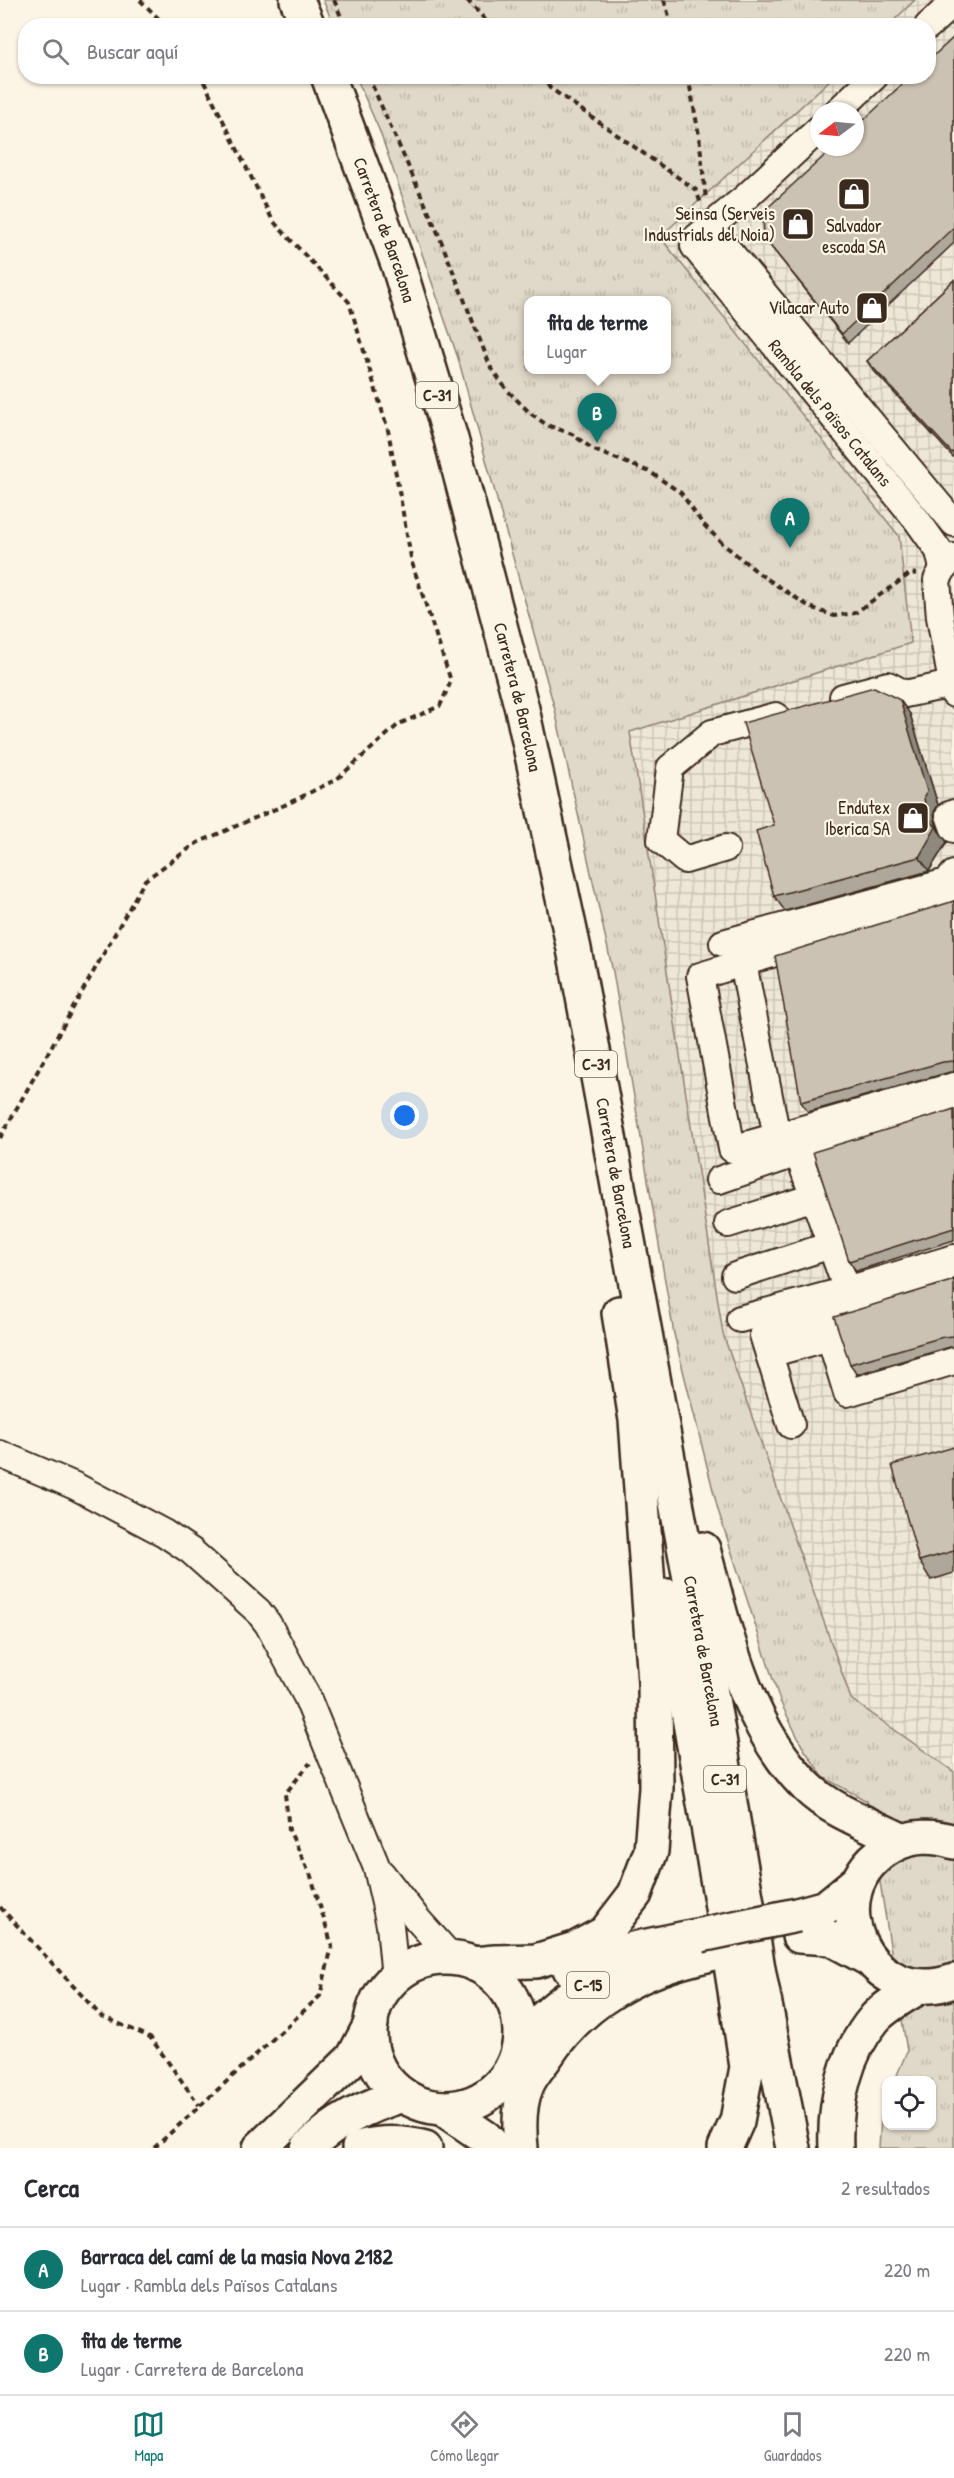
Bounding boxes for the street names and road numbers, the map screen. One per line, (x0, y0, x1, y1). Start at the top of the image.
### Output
street label: Carretera de Barcelona (347, 154, 422, 305)
street label: Rambla dels Països Catalans (763, 334, 898, 492)
road number: C-31 (416, 382, 458, 408)
street label: Carretera de Barcelona (488, 620, 548, 774)
road number: C-31 (575, 1051, 617, 1077)
street label: Carretera de Barcelona (590, 1096, 642, 1250)
street label: Carretera de Barcelona (678, 1574, 730, 1728)
road number: C-31 (704, 1766, 746, 1792)
road number: C-15 (567, 1972, 609, 1998)

